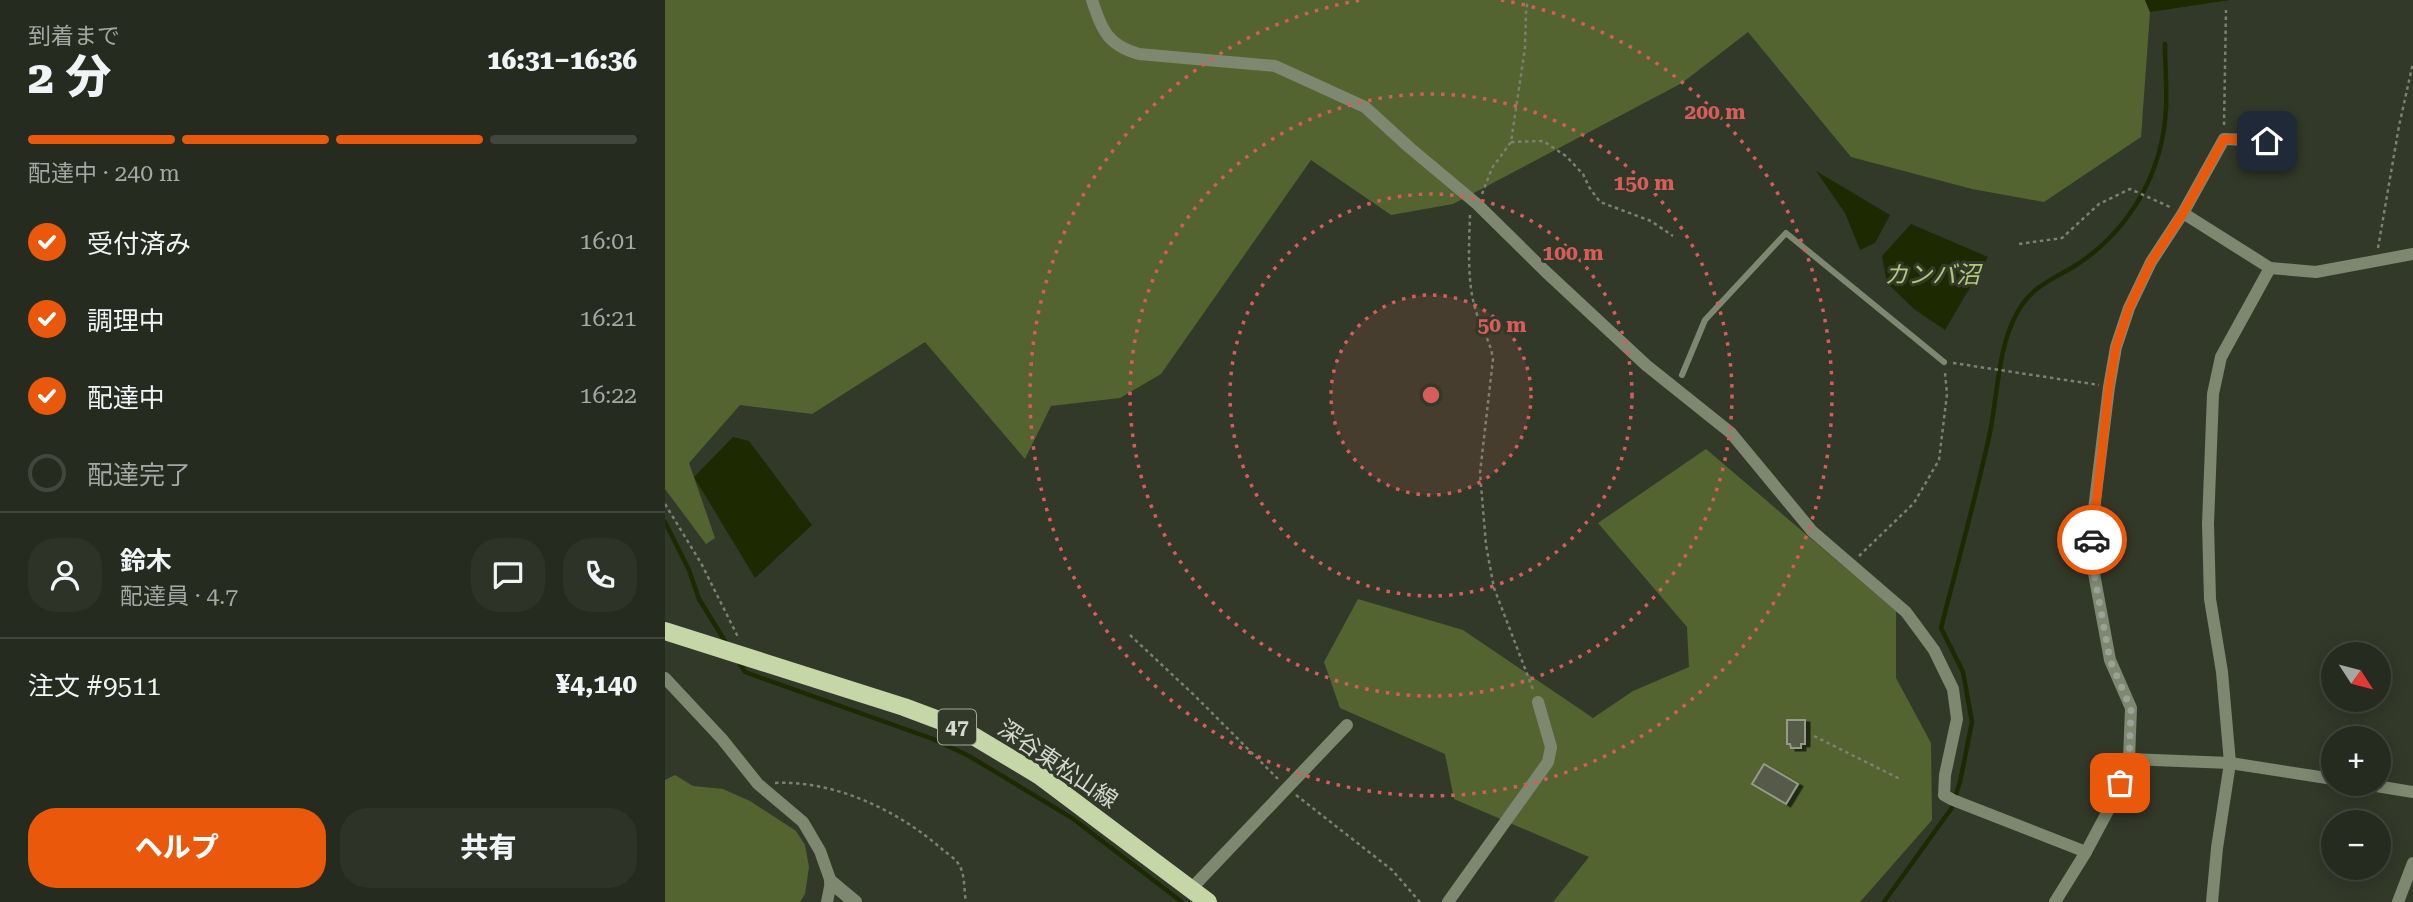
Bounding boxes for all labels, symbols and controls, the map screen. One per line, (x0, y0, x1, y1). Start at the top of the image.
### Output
text: 到着まで (28, 23, 120, 50)
text: 16:31–16:36 (487, 45, 637, 75)
text: 2 分 (28, 50, 111, 104)
text: 200 m (1685, 100, 1745, 124)
pin (2237, 111, 2297, 171)
icon: home (2248, 122, 2286, 160)
text: 配達中 · 240 m (28, 160, 180, 187)
text: 150 m (1614, 171, 1674, 195)
icon: check (28, 223, 66, 261)
text: 16:01 (580, 228, 637, 255)
text: 受付済み (87, 229, 191, 259)
text: 100 m (1543, 241, 1603, 265)
water label: カンバ沼 (1884, 261, 1983, 289)
icon: check (28, 300, 66, 338)
text: 16:21 (580, 305, 637, 332)
text: 調理中 (87, 306, 165, 336)
text: 50 m (1477, 313, 1527, 337)
icon: check (28, 377, 66, 415)
text: 16:22 (580, 382, 637, 409)
text: 配達中 (87, 383, 165, 413)
centre of rings (1419, 383, 1443, 407)
text: 配達完了 (87, 460, 191, 490)
courier (2057, 505, 2127, 575)
icon: car (2073, 521, 2111, 559)
button: person (28, 538, 102, 612)
button: chat (471, 538, 545, 612)
button: phone (563, 538, 637, 612)
text: 鈴木 (120, 546, 172, 576)
text: 配達員 · 4.7 (120, 583, 238, 610)
north arrow (2321, 642, 2391, 712)
map controls (2321, 642, 2391, 880)
text: ¥4,140 (556, 669, 637, 699)
text: 注文 #9511 (28, 671, 161, 701)
road number: 47 (938, 710, 976, 744)
street label: 深谷東松山線 (993, 715, 1122, 814)
button: + (2321, 726, 2391, 796)
pin (2090, 753, 2150, 813)
icon: bag (2101, 764, 2139, 802)
button: ヘルプ (28, 808, 326, 888)
button: 共有 (340, 808, 637, 888)
button: − (2321, 810, 2391, 880)

